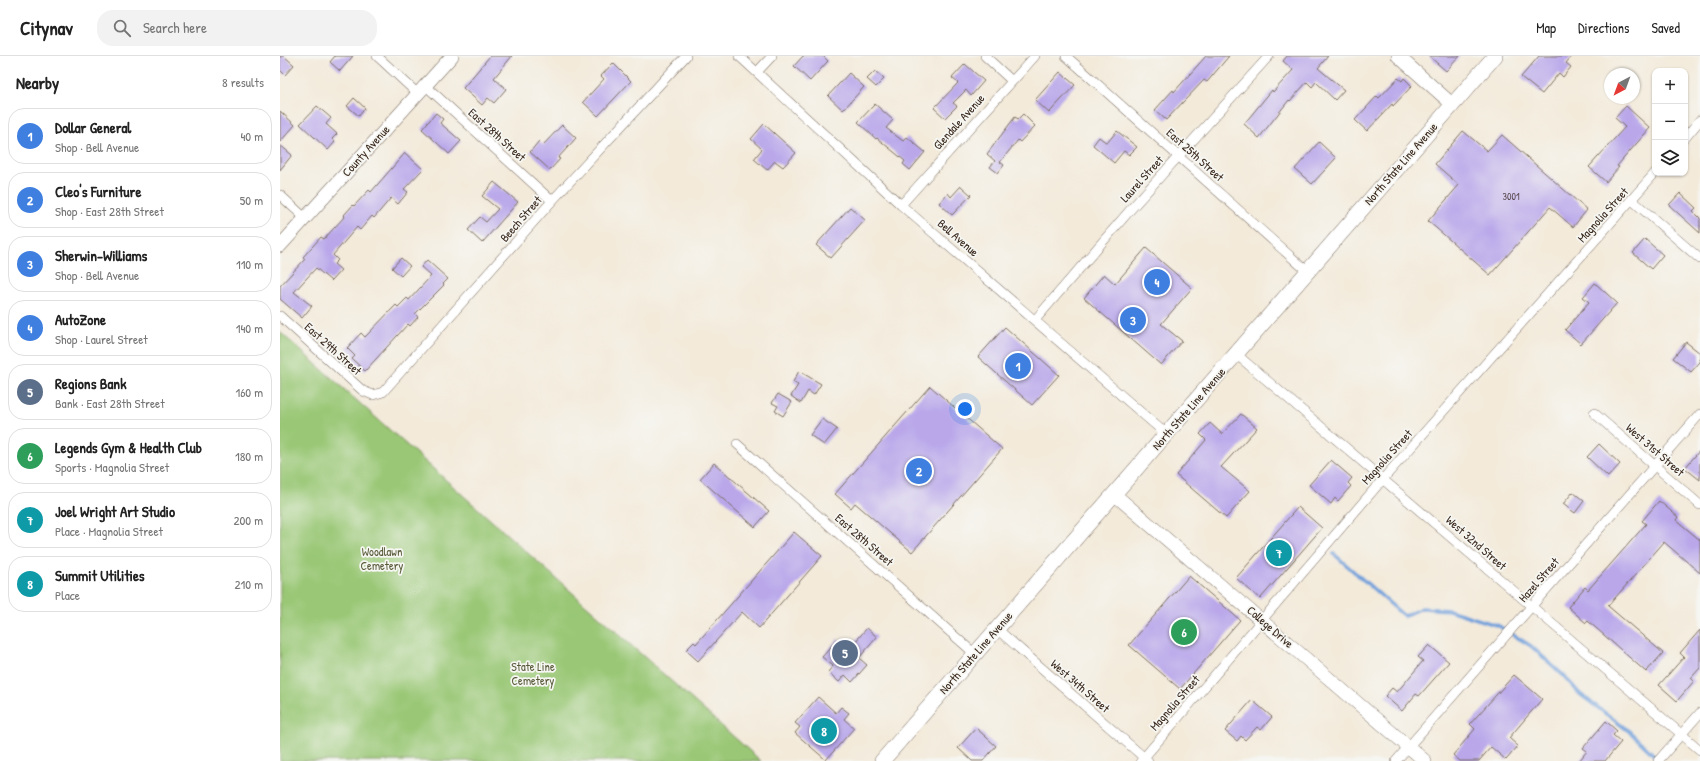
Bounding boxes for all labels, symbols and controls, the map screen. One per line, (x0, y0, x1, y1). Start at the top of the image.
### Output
search box (97, 10, 377, 46)
text: Citynav (20, 15, 73, 41)
icon: search (111, 17, 133, 39)
text: Search here (143, 17, 207, 38)
text: Map (1536, 18, 1556, 37)
text: Directions (1578, 18, 1629, 37)
text: Saved (1651, 18, 1680, 37)
north arrow (1604, 68, 1640, 104)
map controls (1652, 68, 1688, 176)
button: + (1652, 68, 1688, 104)
text: Nearby (16, 71, 59, 94)
text: 8 results (222, 73, 264, 91)
street label: Glendale Avenue (929, 90, 988, 153)
street label: East 28th Street (465, 104, 530, 166)
button: − (1652, 104, 1688, 140)
text: Dollar General (55, 117, 131, 138)
street label: North State Line Avenue (1360, 119, 1441, 209)
street label: County Avenue (338, 121, 394, 180)
street label: East 25th Street (1163, 124, 1228, 186)
text: 1 (28, 127, 32, 145)
text: 40 m (240, 127, 263, 145)
text: Shop · Bell Avenue (55, 138, 139, 156)
button: layers (1652, 140, 1688, 176)
street label: Laurel Street (1116, 151, 1168, 206)
text: Cleo's Furniture (55, 181, 141, 202)
street label: Magnolia Street (1573, 183, 1633, 246)
house number: 3001 (1502, 190, 1520, 203)
text: 2 (27, 191, 33, 209)
text: 50 m (240, 191, 263, 209)
street label: Beech Street (496, 191, 546, 245)
text: Shop · East 28th Street (55, 202, 164, 220)
street label: Bell Avenue (934, 215, 983, 260)
text: Sherwin-Williams (55, 245, 147, 266)
text: 3 (27, 255, 33, 273)
text: 110 m (236, 255, 263, 273)
text: Shop · Bell Avenue (55, 266, 139, 284)
pin: 4 (1144, 267, 1170, 297)
pin: 3 (1120, 305, 1146, 335)
text: AutoZone (55, 309, 106, 330)
street label: East 29th Street (301, 318, 366, 379)
text: 4 (28, 319, 32, 337)
text: 140 m (236, 319, 263, 337)
text: Shop · Laurel Street (55, 330, 148, 348)
pin: 1 (1005, 351, 1031, 381)
street label: North State Line Avenue (1148, 364, 1229, 454)
text: Regions Bank (55, 373, 126, 394)
text: 5 (27, 383, 33, 401)
text: 160 m (235, 383, 263, 401)
text: Bank · East 28th Street (55, 394, 165, 412)
your location (955, 399, 975, 419)
street label: West 31st Street (1622, 419, 1689, 481)
street label: Magnolia Street (1357, 425, 1417, 488)
text: Legends Gym & Health Club (55, 437, 202, 458)
text: 6 (27, 447, 33, 465)
text: 180 m (235, 447, 263, 465)
pin: 2 (906, 456, 932, 486)
text: Sports · Magnolia Street (55, 458, 169, 476)
text: Joel Wright Art Studio (55, 501, 175, 522)
street label: East 28th Street (832, 510, 898, 570)
text: 7 (27, 511, 33, 529)
text: 200 m (233, 511, 263, 529)
street label: West 32nd Street (1442, 511, 1511, 574)
text: Place · Magnolia Street (55, 522, 163, 540)
pin: 7 (1266, 538, 1292, 568)
park label: Woodlawn Cemetery (361, 543, 403, 574)
street label: Hazel Street (1514, 553, 1563, 606)
text: Summit Utilities (55, 565, 145, 586)
text: 8 (27, 575, 33, 593)
text: 210 m (235, 575, 263, 593)
text: Place (55, 586, 80, 604)
street label: College Drive (1243, 602, 1298, 652)
street label: North State Line Avenue (935, 608, 1016, 698)
pin: 6 (1171, 617, 1197, 647)
pin: 5 (832, 638, 858, 668)
street label: West 34th Street (1047, 655, 1114, 717)
park label: State Line Cemetery (511, 658, 555, 689)
street label: Magnolia Street (1146, 671, 1204, 734)
pin: 8 (811, 716, 837, 746)

